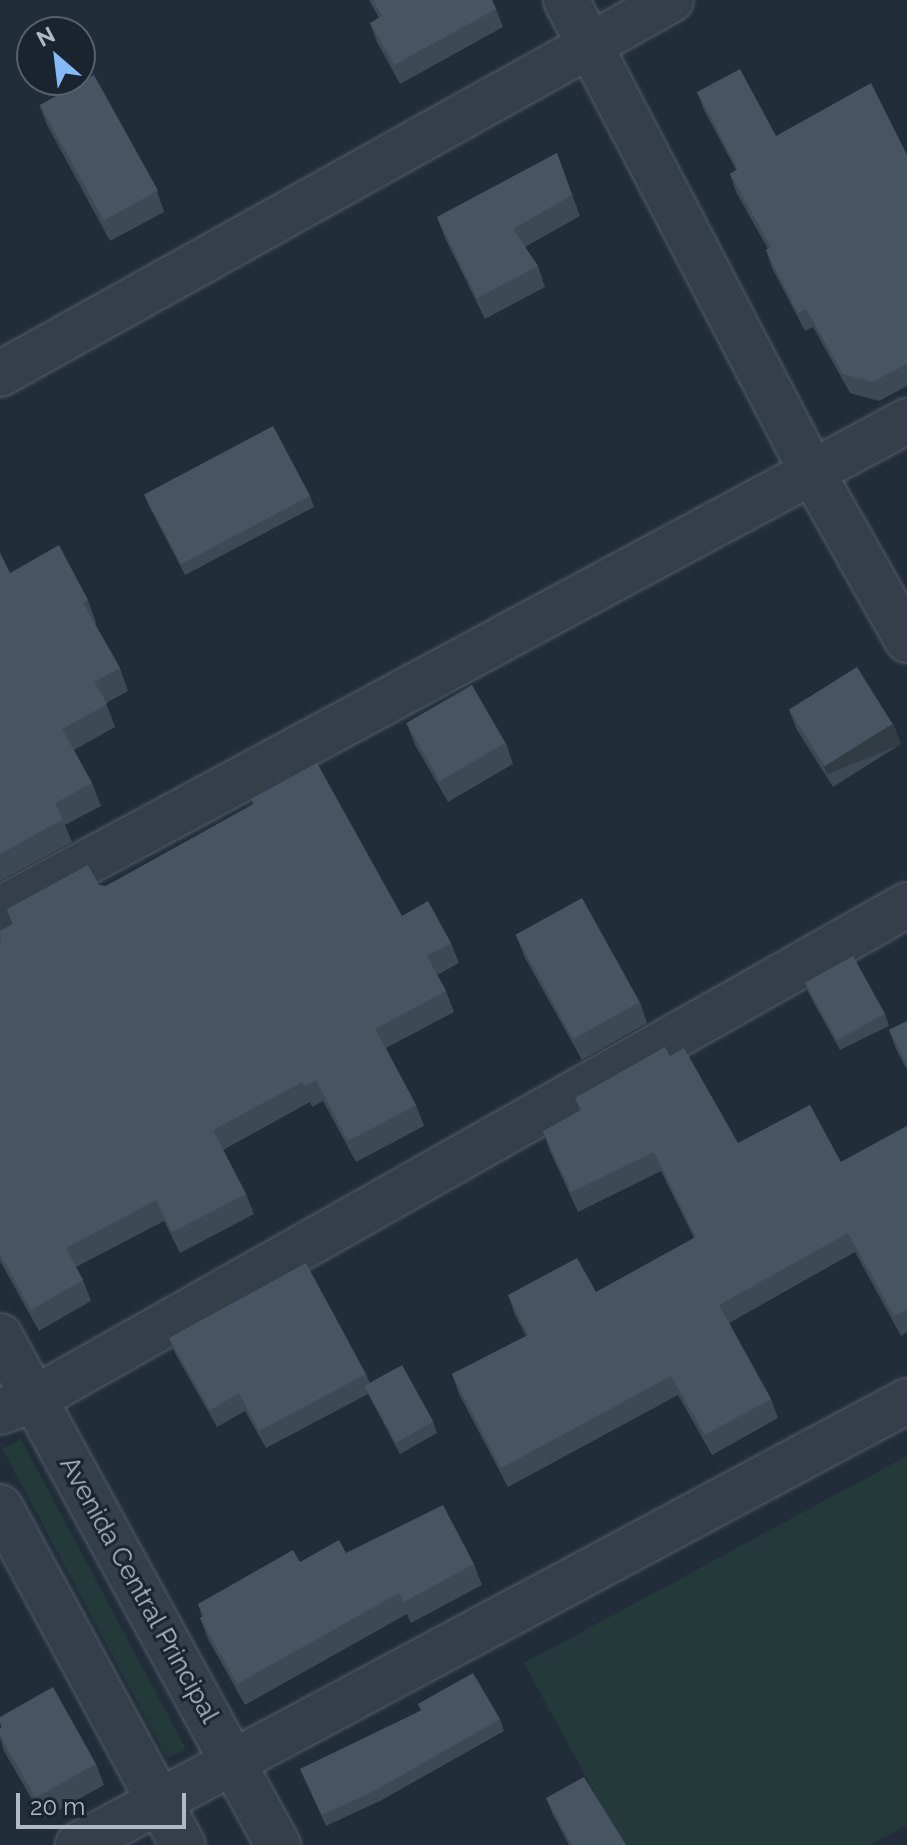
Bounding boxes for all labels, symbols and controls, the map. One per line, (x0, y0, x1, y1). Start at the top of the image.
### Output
north arrow (16, 16, 96, 96)
text: N (32, 21, 59, 52)
street label: Avenida Central Principal (53, 1451, 225, 1729)
scale bar (20, 1777, 190, 1827)
text: 20 m (30, 1792, 85, 1821)

